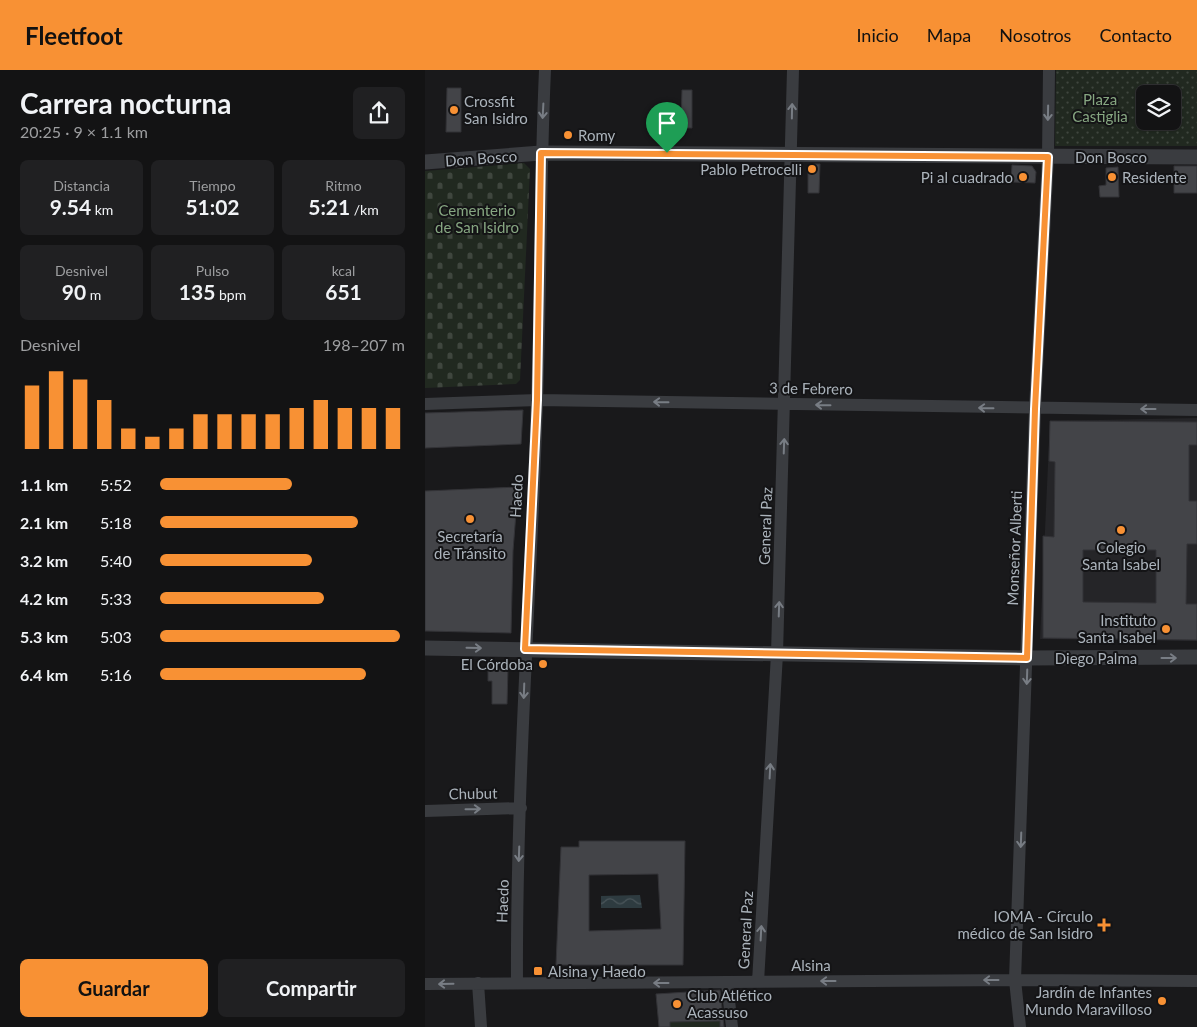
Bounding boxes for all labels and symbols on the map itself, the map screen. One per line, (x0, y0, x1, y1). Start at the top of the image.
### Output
park label: Plaza Castiglia (1072, 90, 1128, 125)
place label: Crossfit San Isidro (464, 92, 528, 127)
pin (646, 102, 688, 153)
one-way arrow (539, 103, 548, 119)
marker: Crossfit San Isidro (448, 104, 460, 116)
one-way arrow (788, 104, 797, 120)
one-way arrow (1043, 105, 1053, 121)
place label: Romy (578, 126, 616, 144)
marker: Romy (562, 129, 574, 141)
street label: Don Bosco (444, 147, 518, 169)
street label: Don Bosco (1075, 148, 1147, 166)
place label: Pablo Petrocelli (700, 160, 802, 178)
marker: Pablo Petrocelli (806, 163, 818, 175)
place label: Pi al cuadrado (921, 168, 1013, 186)
place label: Residente (1122, 168, 1187, 186)
marker: Pi al cuadrado (1017, 171, 1029, 183)
marker: Residente (1106, 171, 1118, 183)
park label: Cementerio de San Isidro (435, 201, 519, 236)
street label: 3 de Febrero (769, 378, 853, 398)
one-way arrow (653, 397, 670, 407)
one-way arrow (816, 400, 832, 410)
one-way arrow (978, 403, 994, 413)
one-way arrow (1141, 404, 1157, 414)
one-way arrow (779, 439, 789, 455)
street label: Haedo (506, 474, 526, 518)
street label: General Paz (755, 486, 775, 565)
street label: Monseñor Alberti (1003, 490, 1025, 606)
marker: Secretaría de Tránsito (464, 513, 476, 525)
marker: Colegio Santa Isabel (1115, 524, 1127, 536)
place label: Secretaría de Tránsito (434, 527, 506, 562)
place label: Colegio Santa Isabel (1082, 538, 1160, 573)
one-way arrow (774, 601, 783, 617)
place label: Instituto Santa Isabel (1078, 611, 1156, 646)
marker: Instituto Santa Isabel (1160, 623, 1172, 635)
one-way arrow (465, 643, 481, 653)
street label: Diego Palma (1055, 649, 1137, 667)
one-way arrow (1160, 653, 1177, 663)
place label: El Córdoba (461, 655, 533, 673)
marker: El Córdoba (537, 658, 549, 670)
one-way arrow (1022, 669, 1031, 685)
one-way arrow (519, 683, 529, 699)
one-way arrow (766, 763, 775, 779)
street label: Chubut (448, 784, 498, 802)
one-way arrow (465, 805, 481, 814)
one-way arrow (1016, 832, 1025, 848)
one-way arrow (515, 846, 524, 862)
street label: Haedo (492, 879, 512, 923)
street label: General Paz (734, 890, 756, 970)
place label: IOMA - Círculo médico de San Isidro (957, 907, 1093, 942)
marker: IOMA - Círculo médico de San Isidro (1097, 918, 1111, 932)
one-way arrow (756, 926, 765, 942)
street label: Alsina (791, 956, 831, 974)
place label: Alsina y Haedo (548, 962, 646, 980)
marker: Alsina y Haedo (532, 965, 544, 977)
one-way arrow (983, 975, 1000, 985)
one-way arrow (821, 976, 837, 986)
one-way arrow (653, 978, 670, 988)
one-way arrow (438, 979, 454, 989)
place label: Jardín de Infantes Mundo Maravilloso (1025, 983, 1152, 1018)
place label: Club Atlético Acassuso (687, 986, 772, 1021)
marker: Jardín de Infantes Mundo Maravilloso (1156, 995, 1168, 1007)
marker: Club Atlético Acassuso (671, 998, 683, 1010)

